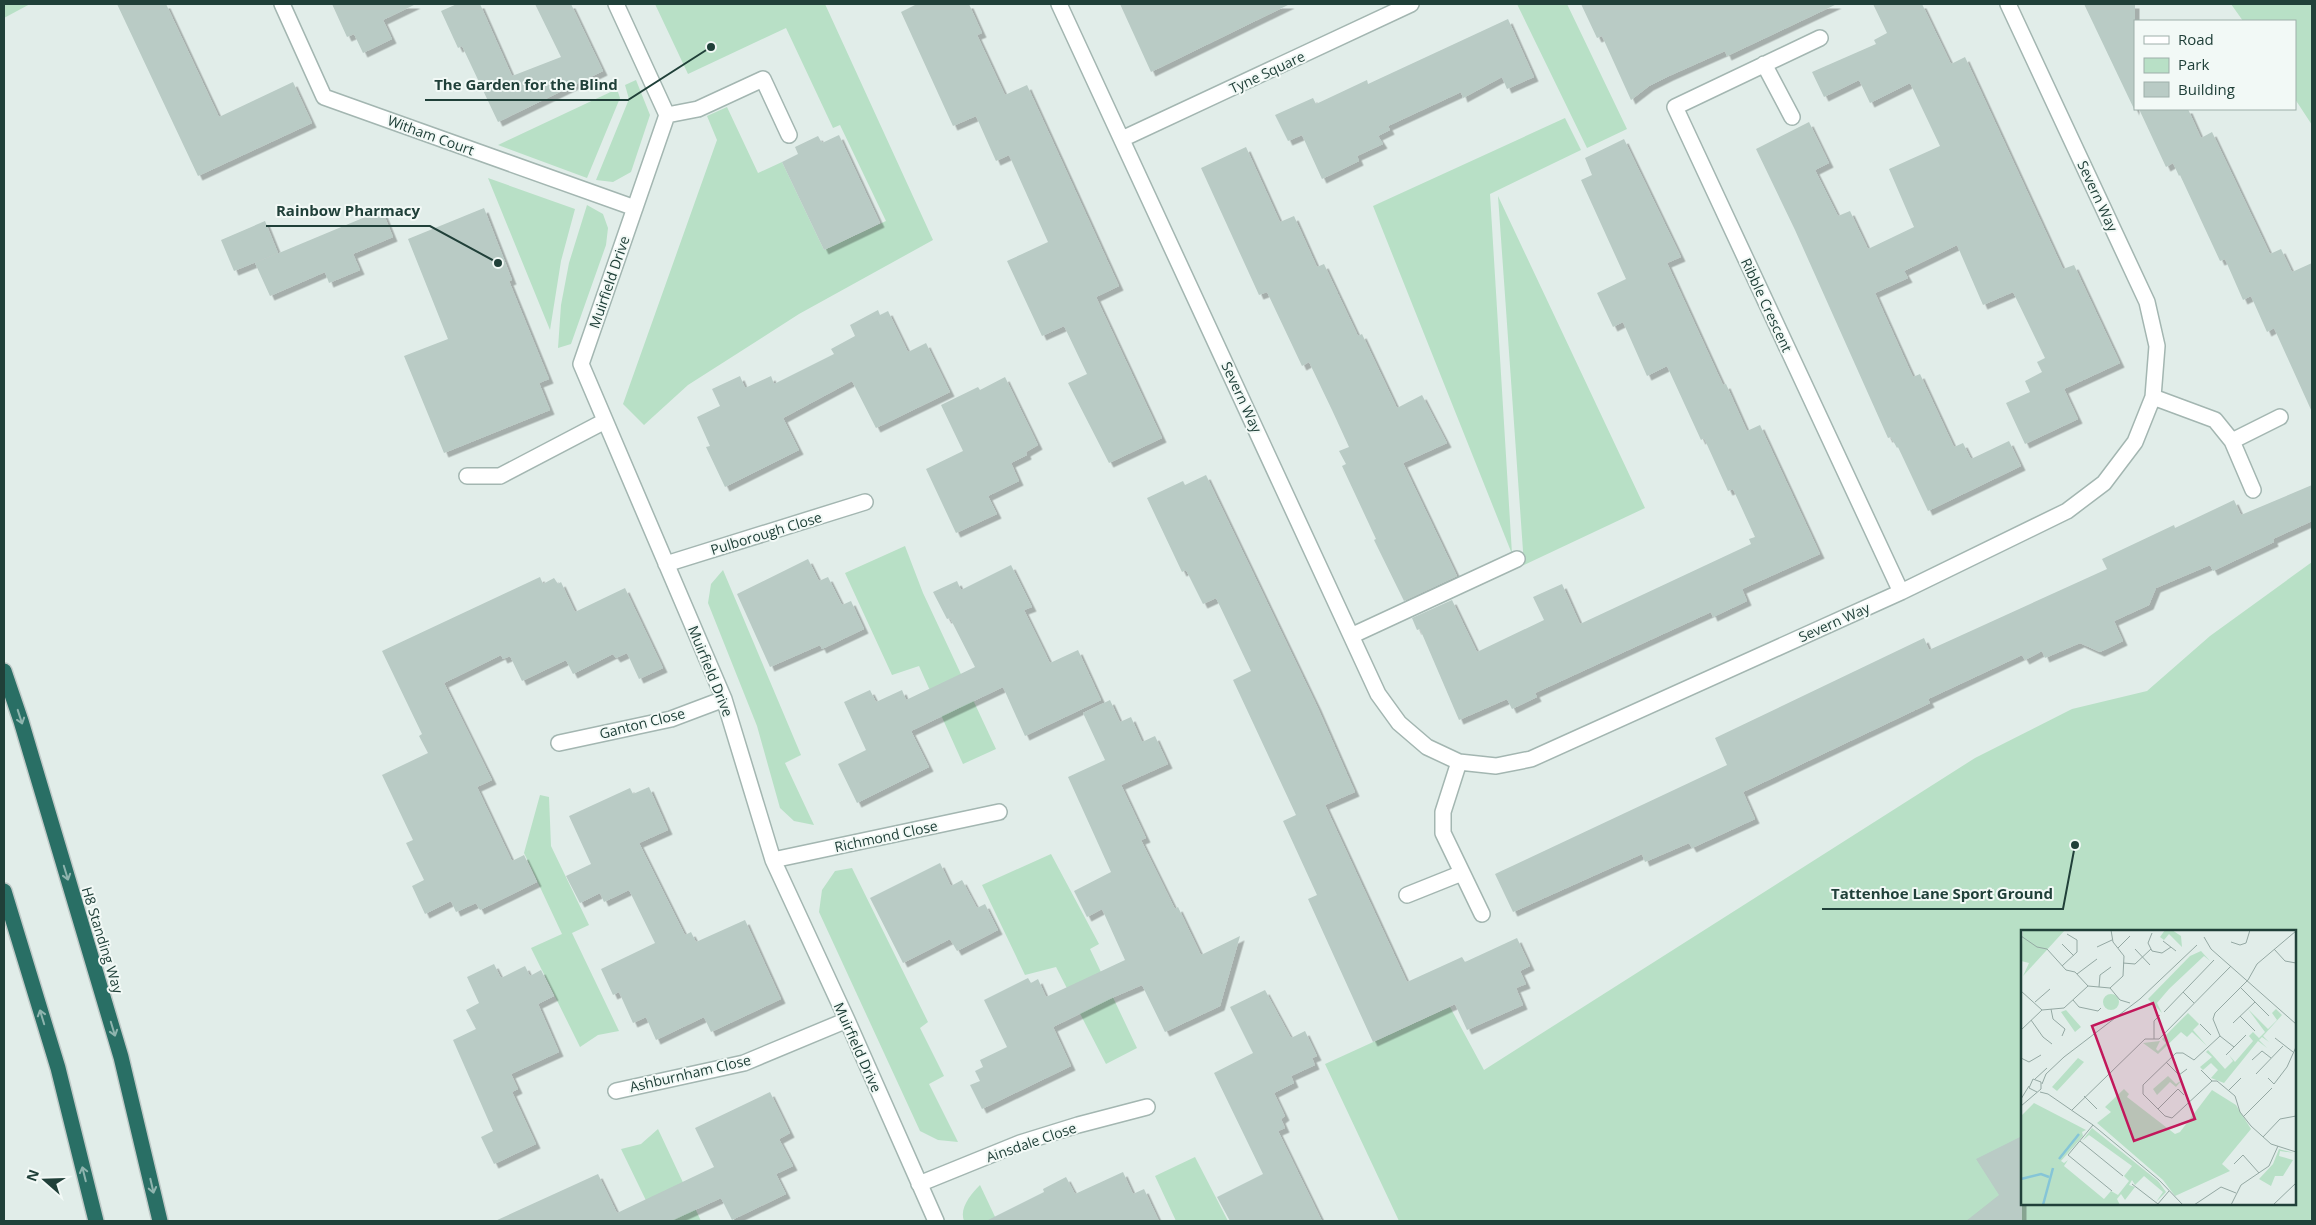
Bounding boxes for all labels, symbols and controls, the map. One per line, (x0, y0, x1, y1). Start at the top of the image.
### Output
legend (2134, 20, 2296, 110)
text: Road (2178, 29, 2214, 49)
street label: Tyne Square (1226, 46, 1308, 98)
text: Park (2178, 54, 2209, 74)
callout: The Garden for the Blind (425, 70, 628, 100)
text: The Garden for the Blind (434, 74, 618, 94)
text: Building (2178, 79, 2235, 99)
street label: Witham Court (385, 111, 477, 159)
street label: Severn Way (2073, 158, 2123, 235)
callout: Rainbow Pharmacy (266, 196, 430, 226)
text: Rainbow Pharmacy (276, 200, 421, 220)
street label: Muirfield Drive (584, 233, 634, 331)
street label: Ribble Crescent (1737, 255, 1797, 355)
street label: Severn Way (1217, 359, 1267, 436)
street label: Pulborough Close (708, 507, 824, 559)
street label: Severn Way (1795, 597, 1874, 646)
street label: Muirfield Drive (684, 623, 738, 719)
street label: Ganton Close (597, 703, 687, 743)
one-way arrow (15, 709, 25, 725)
street label: Richmond Close (833, 816, 939, 856)
one-way arrow (62, 864, 72, 880)
callout: Tattenhoe Lane Sport Ground (1822, 879, 2063, 909)
text: Tattenhoe Lane Sport Ground (1831, 883, 2053, 903)
street label: H8 Standing Way (78, 884, 129, 997)
inset map (2021, 930, 2296, 1205)
street label: Muirfield Drive (830, 999, 886, 1095)
one-way arrow (37, 1009, 47, 1025)
one-way arrow (108, 1020, 118, 1036)
street label: Ashburnham Close (628, 1050, 753, 1096)
street label: Ainsdale Close (983, 1118, 1079, 1166)
north arrow (20, 1155, 70, 1205)
one-way arrow (79, 1166, 88, 1182)
text: N (21, 1167, 43, 1184)
one-way arrow (148, 1178, 157, 1194)

